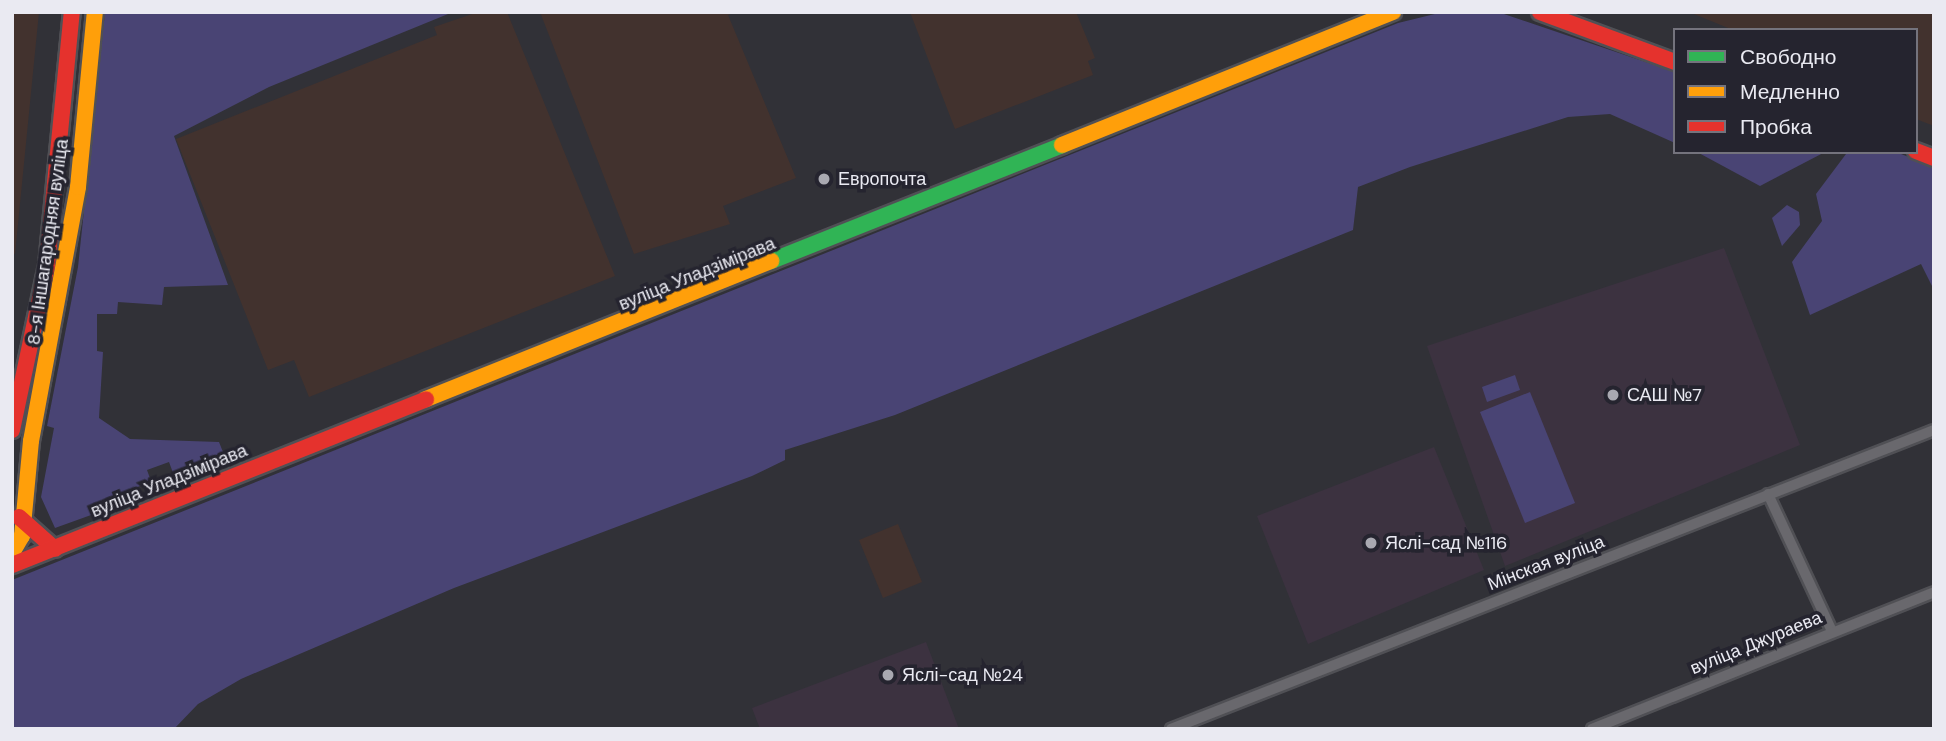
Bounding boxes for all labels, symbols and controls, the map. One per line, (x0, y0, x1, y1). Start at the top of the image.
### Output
legend (1673, 28, 1918, 154)
text: Свободно (1740, 43, 1837, 71)
text: Медленно (1740, 78, 1840, 106)
text: Пробка (1740, 113, 1812, 141)
street label: 8-я Іншагародняя вуліца (23, 138, 73, 346)
place label: Европочта (838, 168, 926, 190)
marker: Европочта (816, 171, 832, 187)
street label: вуліца Уладзімірава (616, 233, 778, 315)
place label: САШ №7 (1627, 384, 1702, 406)
marker: САШ №7 (1605, 387, 1621, 403)
street label: вуліца Уладзімірава (88, 440, 250, 522)
street label: Мінская вуліца (1485, 531, 1607, 595)
place label: Яслі-сад №116 (1385, 532, 1507, 554)
marker: Яслі-сад №116 (1363, 535, 1379, 551)
street label: вуліца Джураева (1687, 607, 1825, 679)
place label: Яслі-сад №24 (902, 664, 1023, 686)
marker: Яслі-сад №24 (880, 667, 896, 683)

